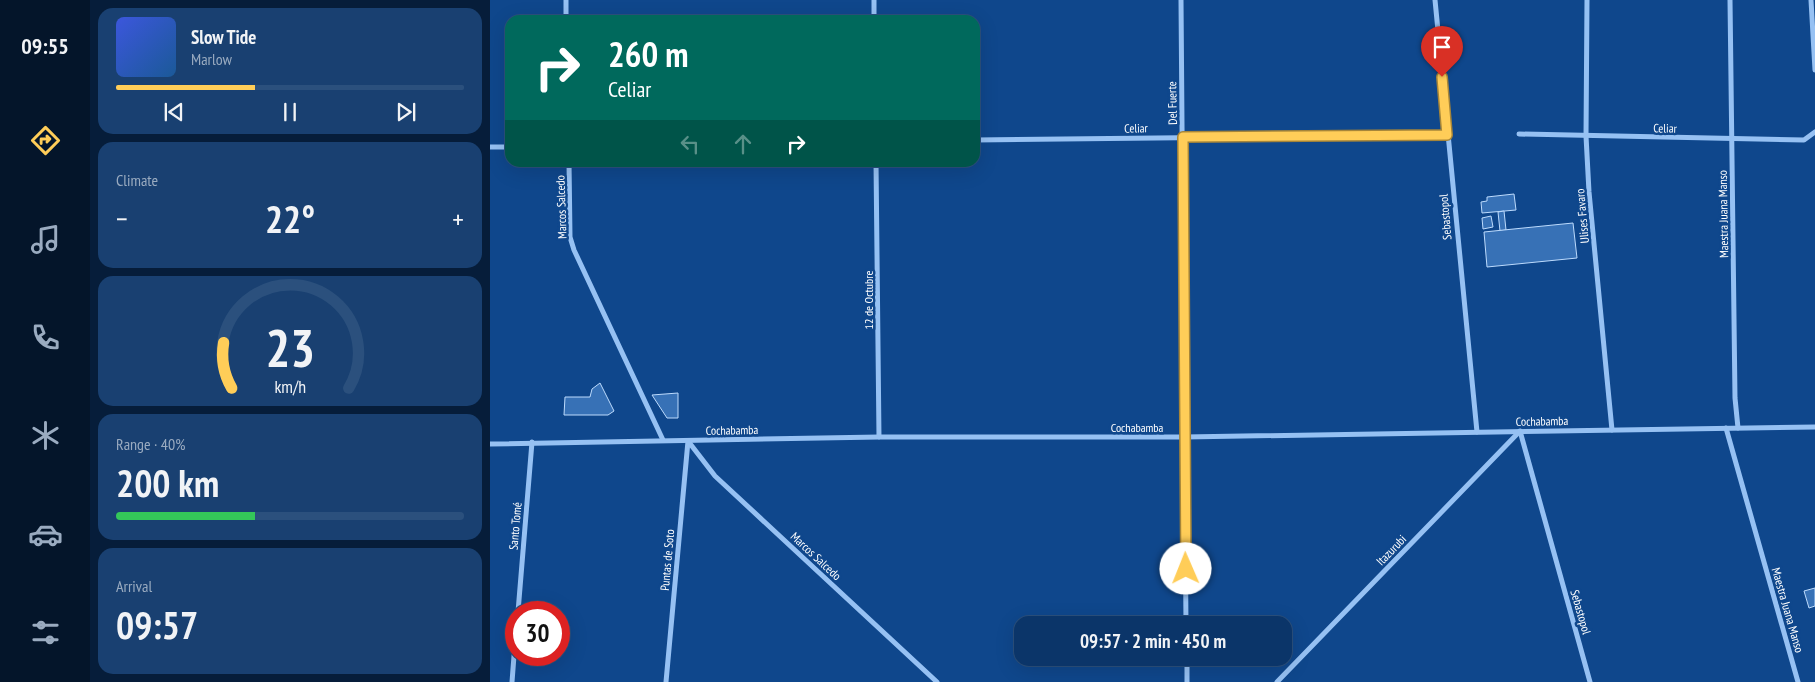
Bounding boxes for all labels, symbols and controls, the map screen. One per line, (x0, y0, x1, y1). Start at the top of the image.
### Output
text: Slow Tide (191, 25, 256, 49)
pin (1421, 26, 1463, 77)
text: 260 m (608, 31, 689, 77)
text: 09:55 (21, 32, 69, 60)
icon: arrive (1428, 33, 1456, 61)
icon: right (525, 35, 590, 100)
text: Marlow (191, 49, 232, 69)
text: Celiar (608, 75, 651, 103)
street label: Del Fuerte (1164, 81, 1180, 125)
icon: previous (160, 98, 188, 126)
icon: pause (276, 98, 304, 126)
icon: next (392, 98, 420, 126)
street label: Celiar (1124, 120, 1149, 136)
street label: Celiar (1653, 120, 1678, 136)
icon: directions (28, 123, 63, 158)
icon: left (676, 130, 704, 158)
icon: ahead (729, 130, 757, 158)
icon: right (782, 130, 810, 158)
text: Climate (116, 170, 158, 190)
street label: Maestra Juana Manso (1715, 170, 1731, 258)
street label: Marcos Salcedo (552, 175, 570, 239)
street label: Ulises Favaro (1572, 188, 1592, 244)
street label: Sebastopol (1436, 193, 1454, 240)
text: 22° (265, 194, 315, 243)
text: − (116, 200, 128, 237)
text: + (452, 200, 464, 237)
icon: music (28, 222, 63, 257)
street label: 12 de Octubre (861, 271, 876, 329)
text: 23 (265, 314, 315, 381)
icon: phone (28, 320, 63, 355)
text: km/h (274, 375, 306, 398)
street label: Cochabamba (1516, 413, 1569, 429)
icon: climate (28, 418, 63, 453)
street label: Cochabamba (1111, 420, 1163, 435)
street label: Cochabamba (706, 422, 759, 438)
text: Range · 40% (116, 434, 185, 454)
text: 200 km (116, 458, 219, 507)
street label: Santo Tomé (505, 501, 525, 551)
icon: car (28, 517, 63, 552)
street label: Puntas de Soto (657, 529, 677, 591)
street label: Marcos Salcedo (788, 529, 844, 583)
street label: Itazurubi (1373, 532, 1409, 568)
position arrow (1159, 542, 1211, 594)
street label: Maestra Juana Manso (1769, 566, 1807, 654)
text: Arrival (116, 576, 152, 596)
street label: Sebastopol (1567, 588, 1595, 636)
text: 09:57 (116, 600, 198, 649)
speed limit sign: 30 (505, 601, 570, 666)
icon: filters (28, 615, 63, 650)
text: 09:57 · 2 min · 450 m (1080, 629, 1226, 653)

